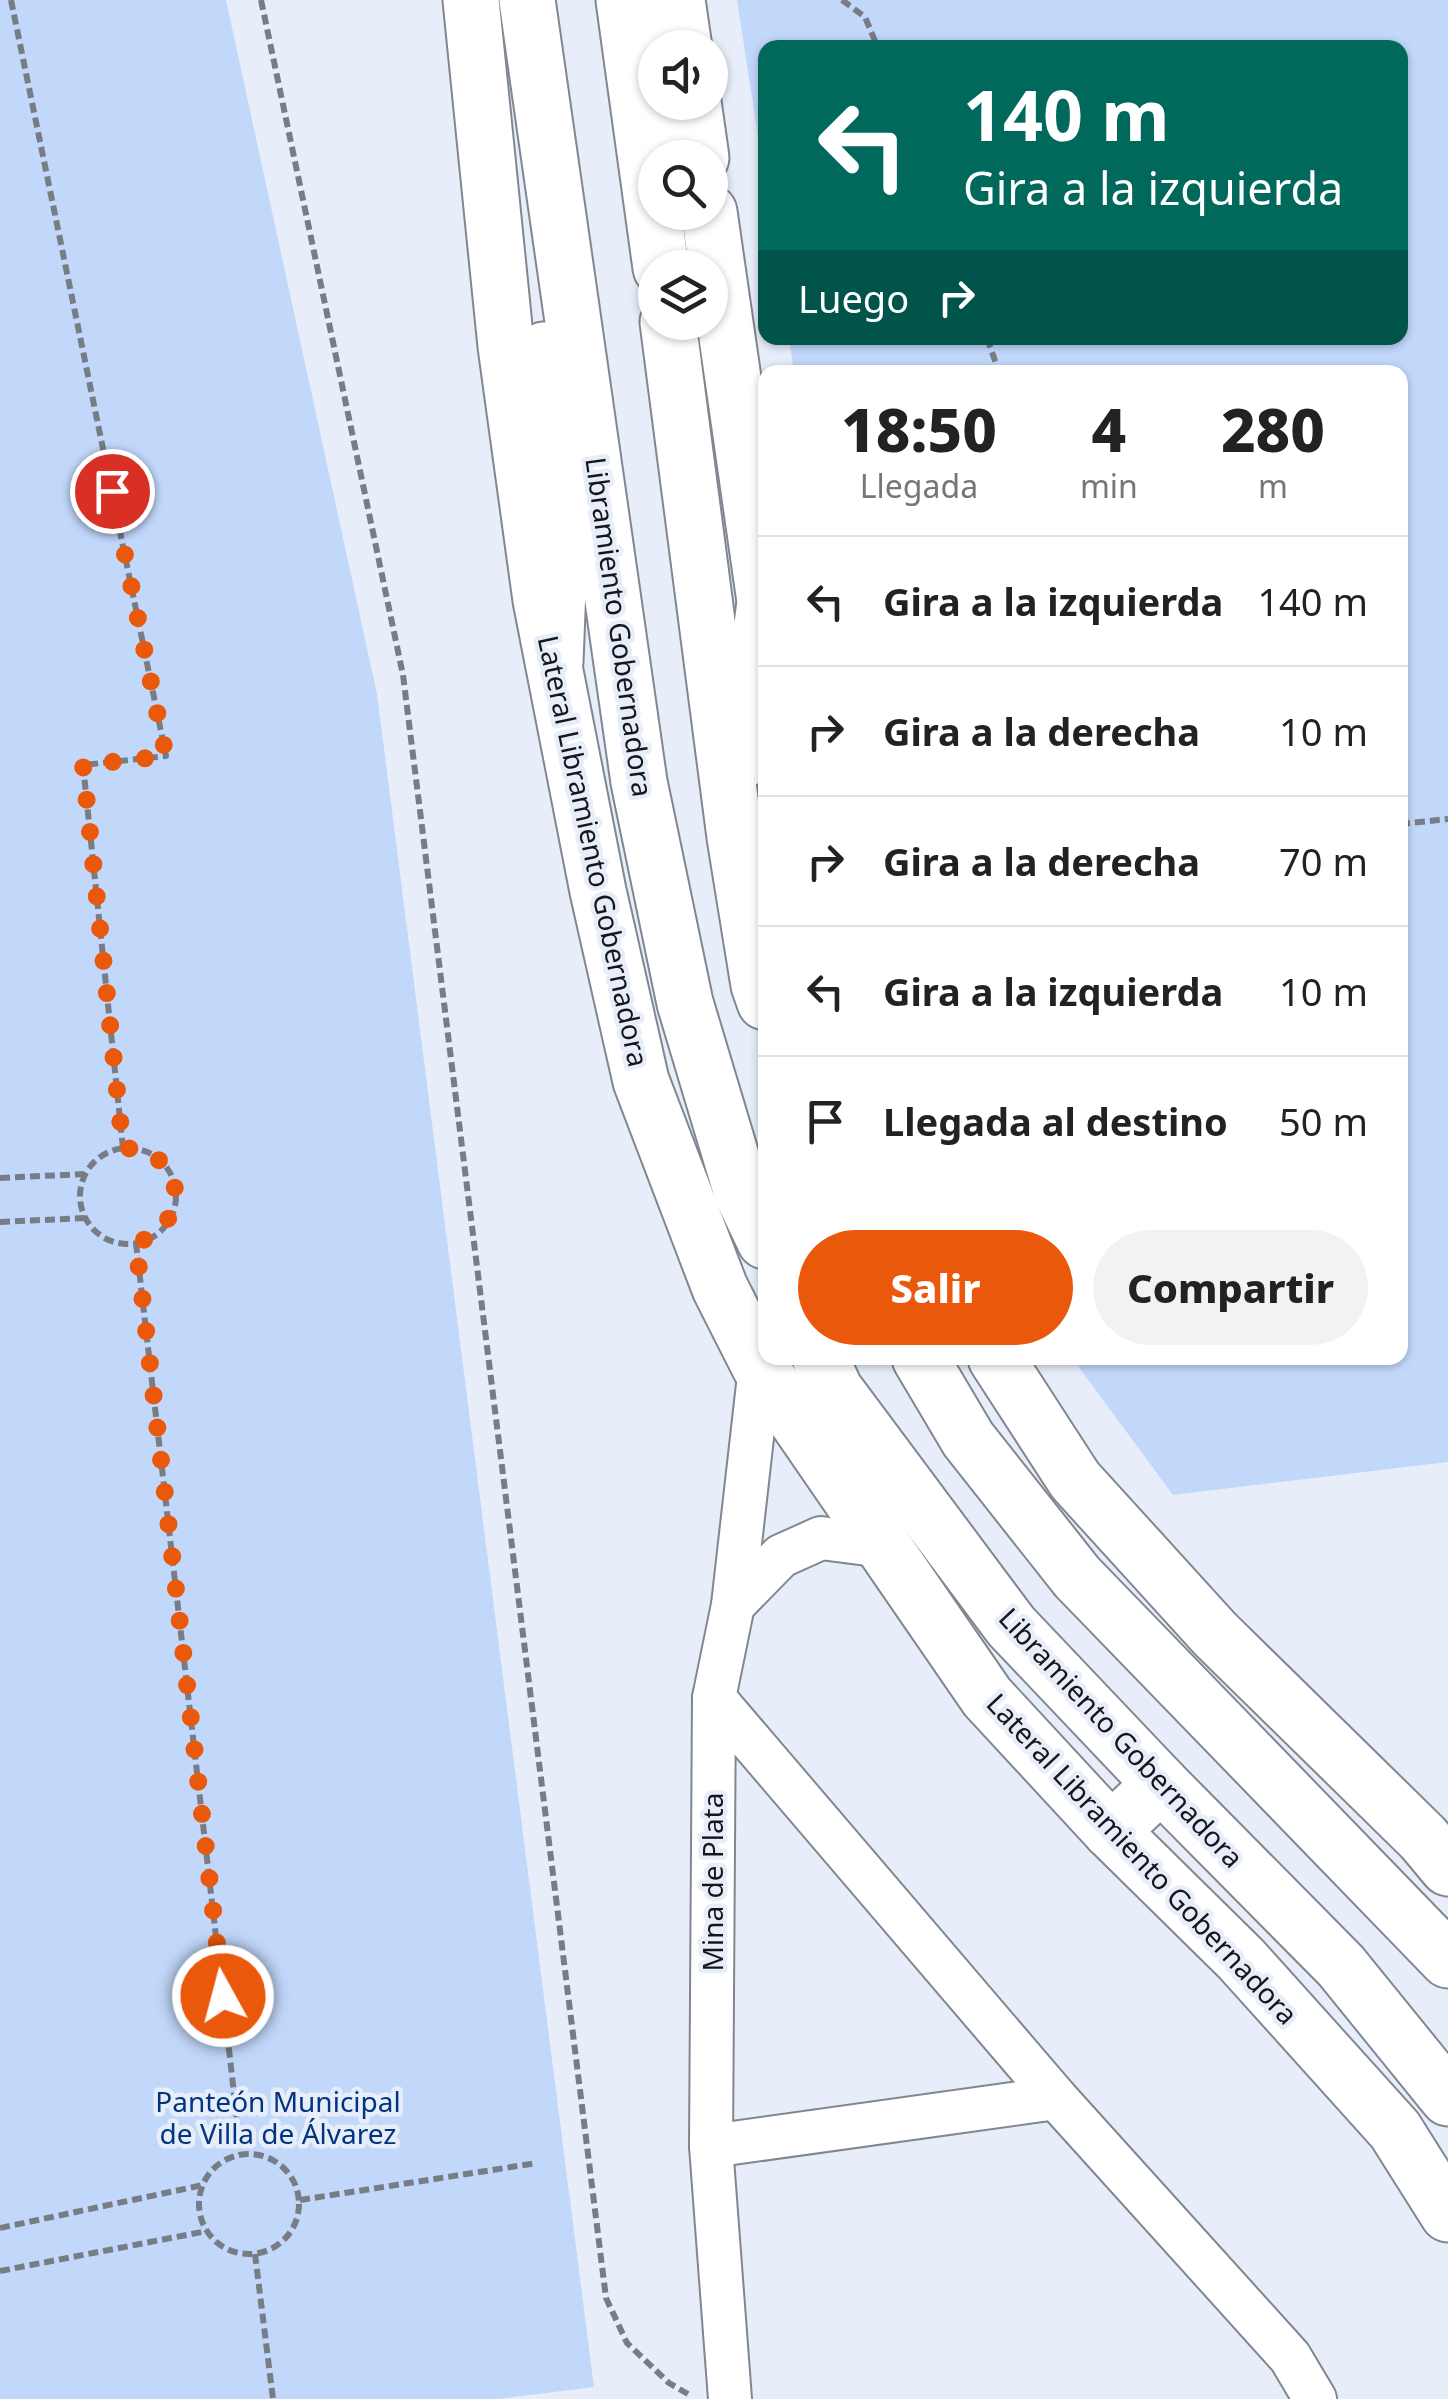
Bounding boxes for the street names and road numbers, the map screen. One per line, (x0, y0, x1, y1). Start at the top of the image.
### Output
street label: Libramiento Gobernadora (577, 455, 663, 799)
street label: Lateral Libramiento Gobernadora (530, 632, 658, 1070)
street label: Libramiento Gobernadora (991, 1599, 1252, 1876)
street label: Lateral Libramiento Gobernadora (979, 1684, 1307, 2032)
street label: Mina de Plata (693, 1793, 731, 1971)

